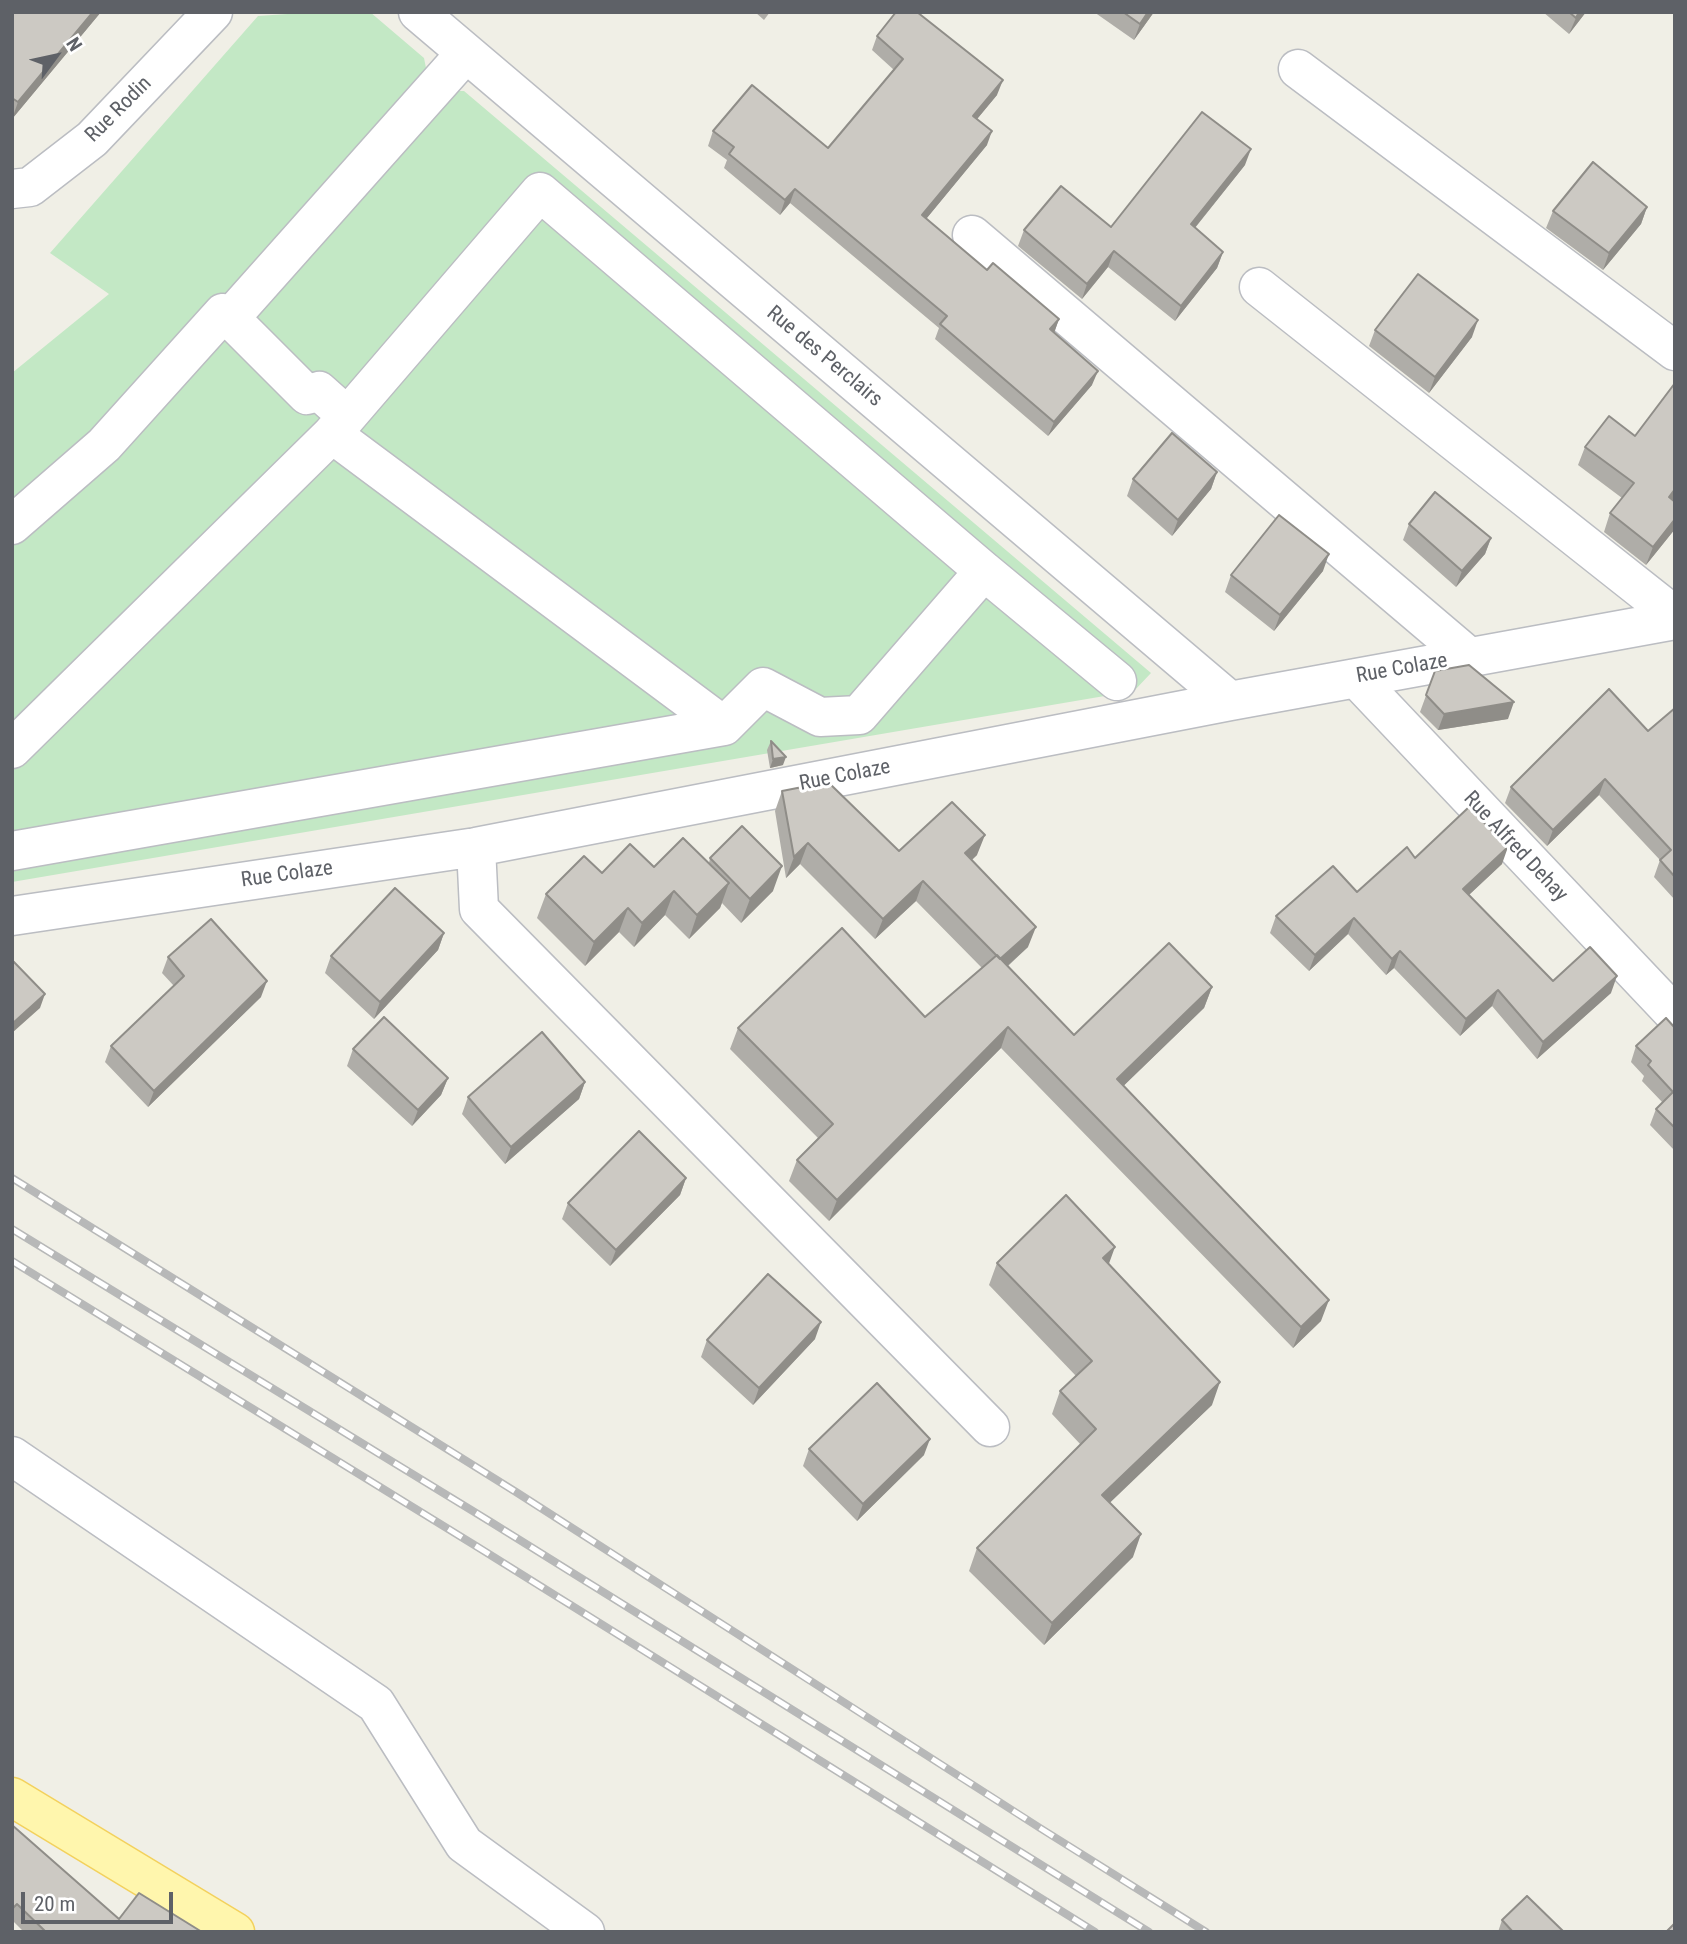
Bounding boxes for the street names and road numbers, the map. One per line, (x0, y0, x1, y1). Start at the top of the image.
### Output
street label: Rue Rodin (81, 72, 157, 148)
street label: Rue des Perclairs (761, 301, 887, 413)
street label: Rue Colaze (1354, 649, 1450, 689)
street label: Rue Colaze (797, 755, 893, 797)
street label: Rue Alfred Dehay (1458, 787, 1572, 907)
street label: Rue Colaze (240, 856, 334, 894)

